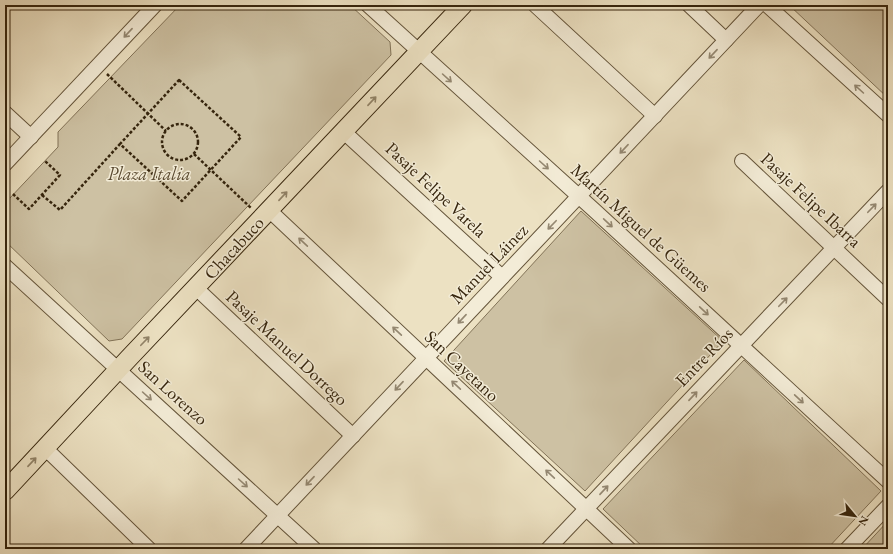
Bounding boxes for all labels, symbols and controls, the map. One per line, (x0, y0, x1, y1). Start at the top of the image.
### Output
one-way arrow (124, 28, 133, 38)
one-way arrow (708, 49, 718, 59)
one-way arrow (442, 73, 453, 82)
one-way arrow (854, 84, 864, 94)
one-way arrow (367, 96, 377, 106)
street label: Pasaje Felipe Varela (381, 137, 492, 243)
one-way arrow (620, 143, 629, 153)
street label: Pasaje Felipe Ibarra (756, 147, 867, 253)
street label: Martín Miguel de Güemes (566, 158, 717, 297)
one-way arrow (539, 160, 549, 170)
park label: Plaza Italia (107, 162, 191, 185)
one-way arrow (278, 191, 288, 201)
one-way arrow (867, 203, 876, 213)
street label: Chacabuco (199, 211, 269, 284)
one-way arrow (603, 218, 613, 228)
street label: Manuel Láinez (445, 219, 533, 308)
one-way arrow (547, 220, 557, 230)
one-way arrow (298, 237, 308, 247)
street label: Pasaje Manuel Dorrego (221, 285, 353, 410)
one-way arrow (778, 297, 787, 307)
one-way arrow (698, 306, 708, 315)
one-way arrow (458, 314, 467, 324)
street label: Entre Ríos (670, 322, 738, 391)
street label: San Cayetano (420, 325, 505, 406)
one-way arrow (392, 326, 402, 336)
one-way arrow (140, 336, 150, 346)
street label: San Lorenzo (134, 355, 213, 430)
one-way arrow (451, 380, 461, 389)
one-way arrow (394, 381, 404, 391)
one-way arrow (142, 391, 153, 400)
one-way arrow (688, 391, 698, 401)
one-way arrow (794, 394, 804, 404)
one-way arrow (27, 457, 36, 467)
one-way arrow (545, 469, 555, 479)
one-way arrow (305, 476, 315, 486)
one-way arrow (238, 479, 248, 488)
one-way arrow (599, 485, 608, 495)
north arrow (835, 496, 875, 536)
text: N (855, 514, 872, 528)

